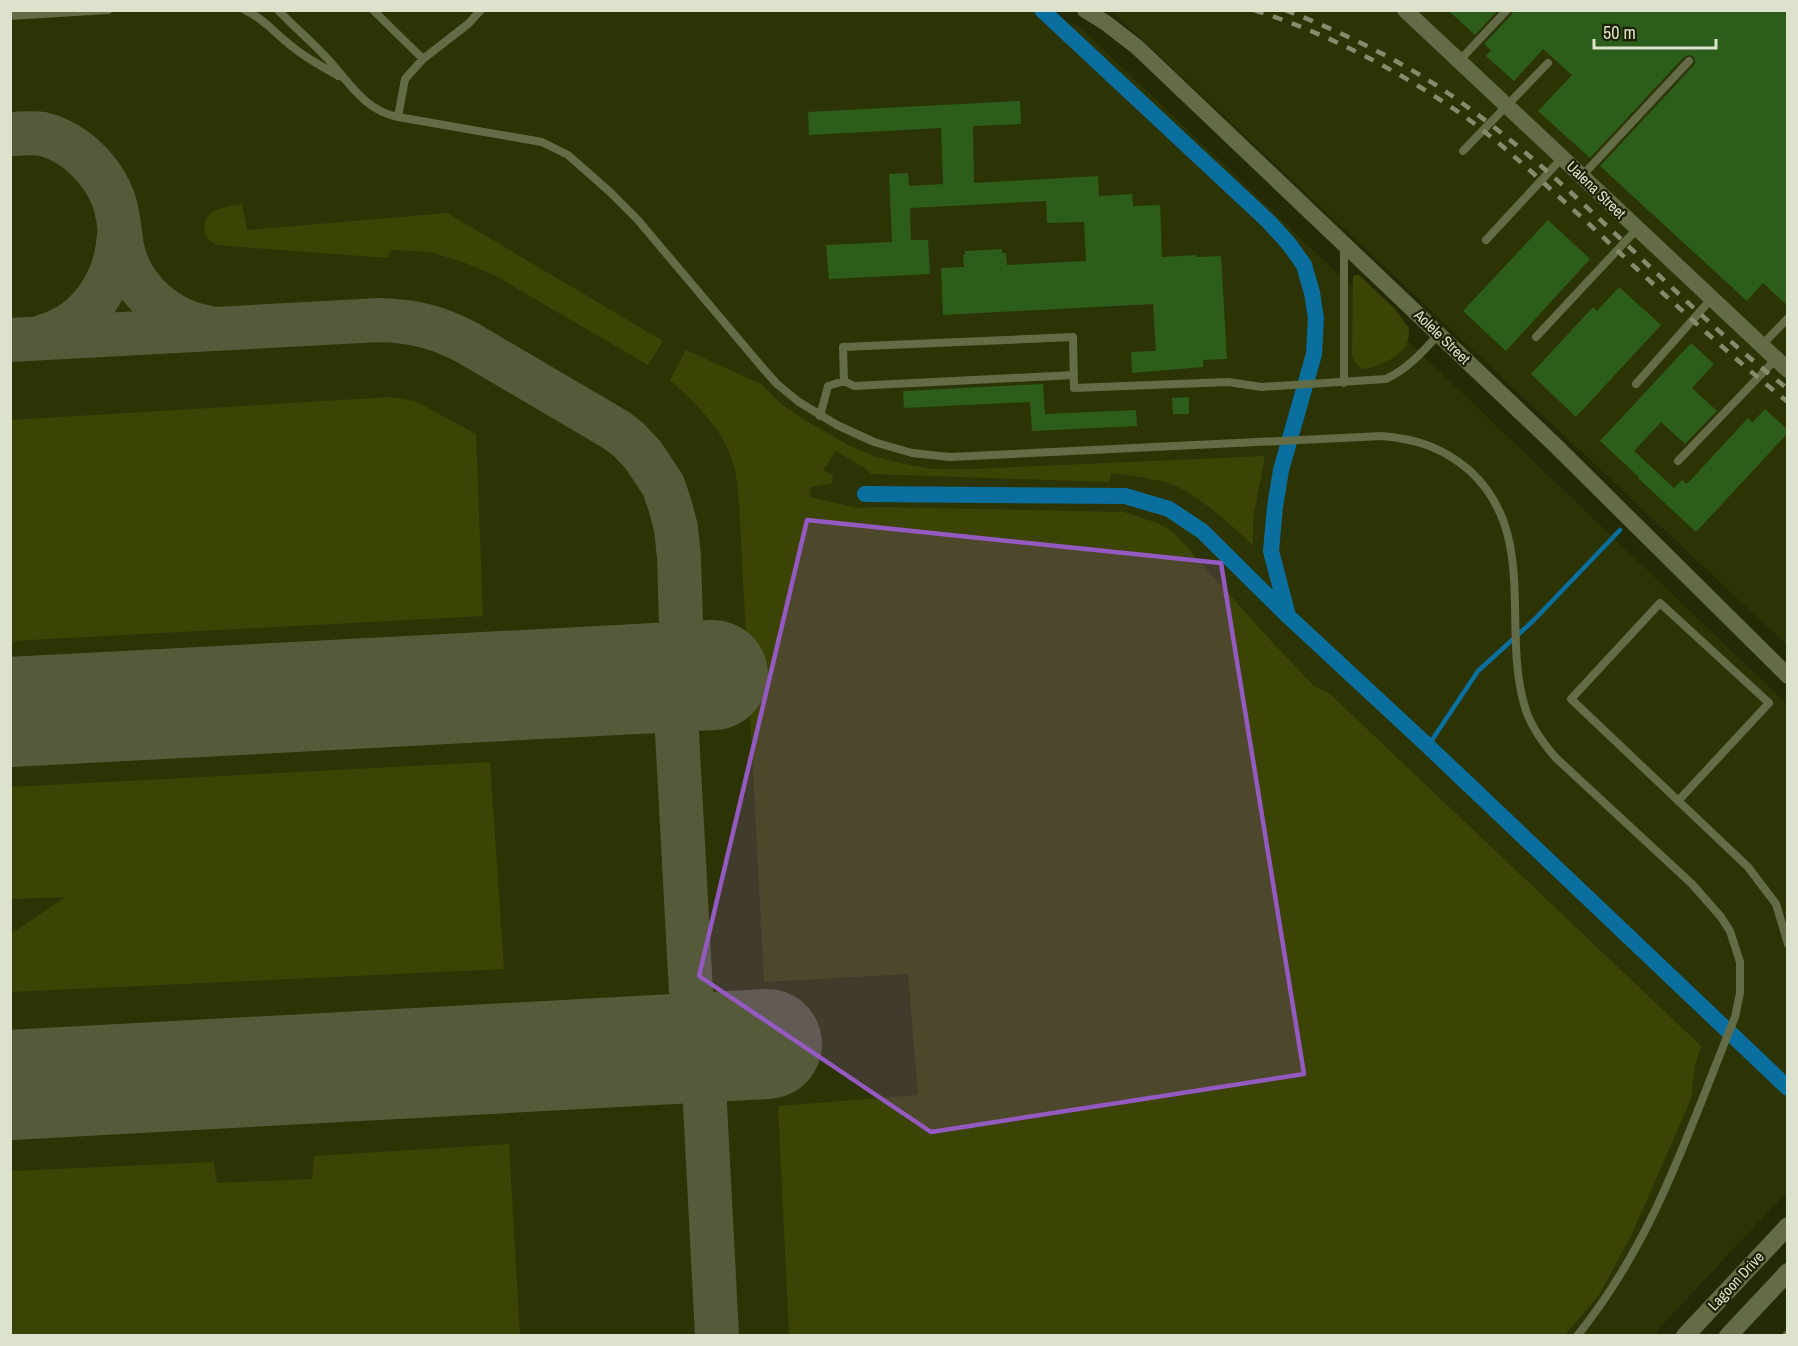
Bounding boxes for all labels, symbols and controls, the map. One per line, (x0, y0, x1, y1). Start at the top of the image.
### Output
scale bar (1594, 12, 1716, 50)
text: 50 m (1603, 20, 1636, 45)
street label: Ualena Street (1562, 156, 1631, 224)
street label: Aolele Street (1409, 304, 1475, 369)
street label: Lagoon Drive (1703, 1246, 1769, 1315)

